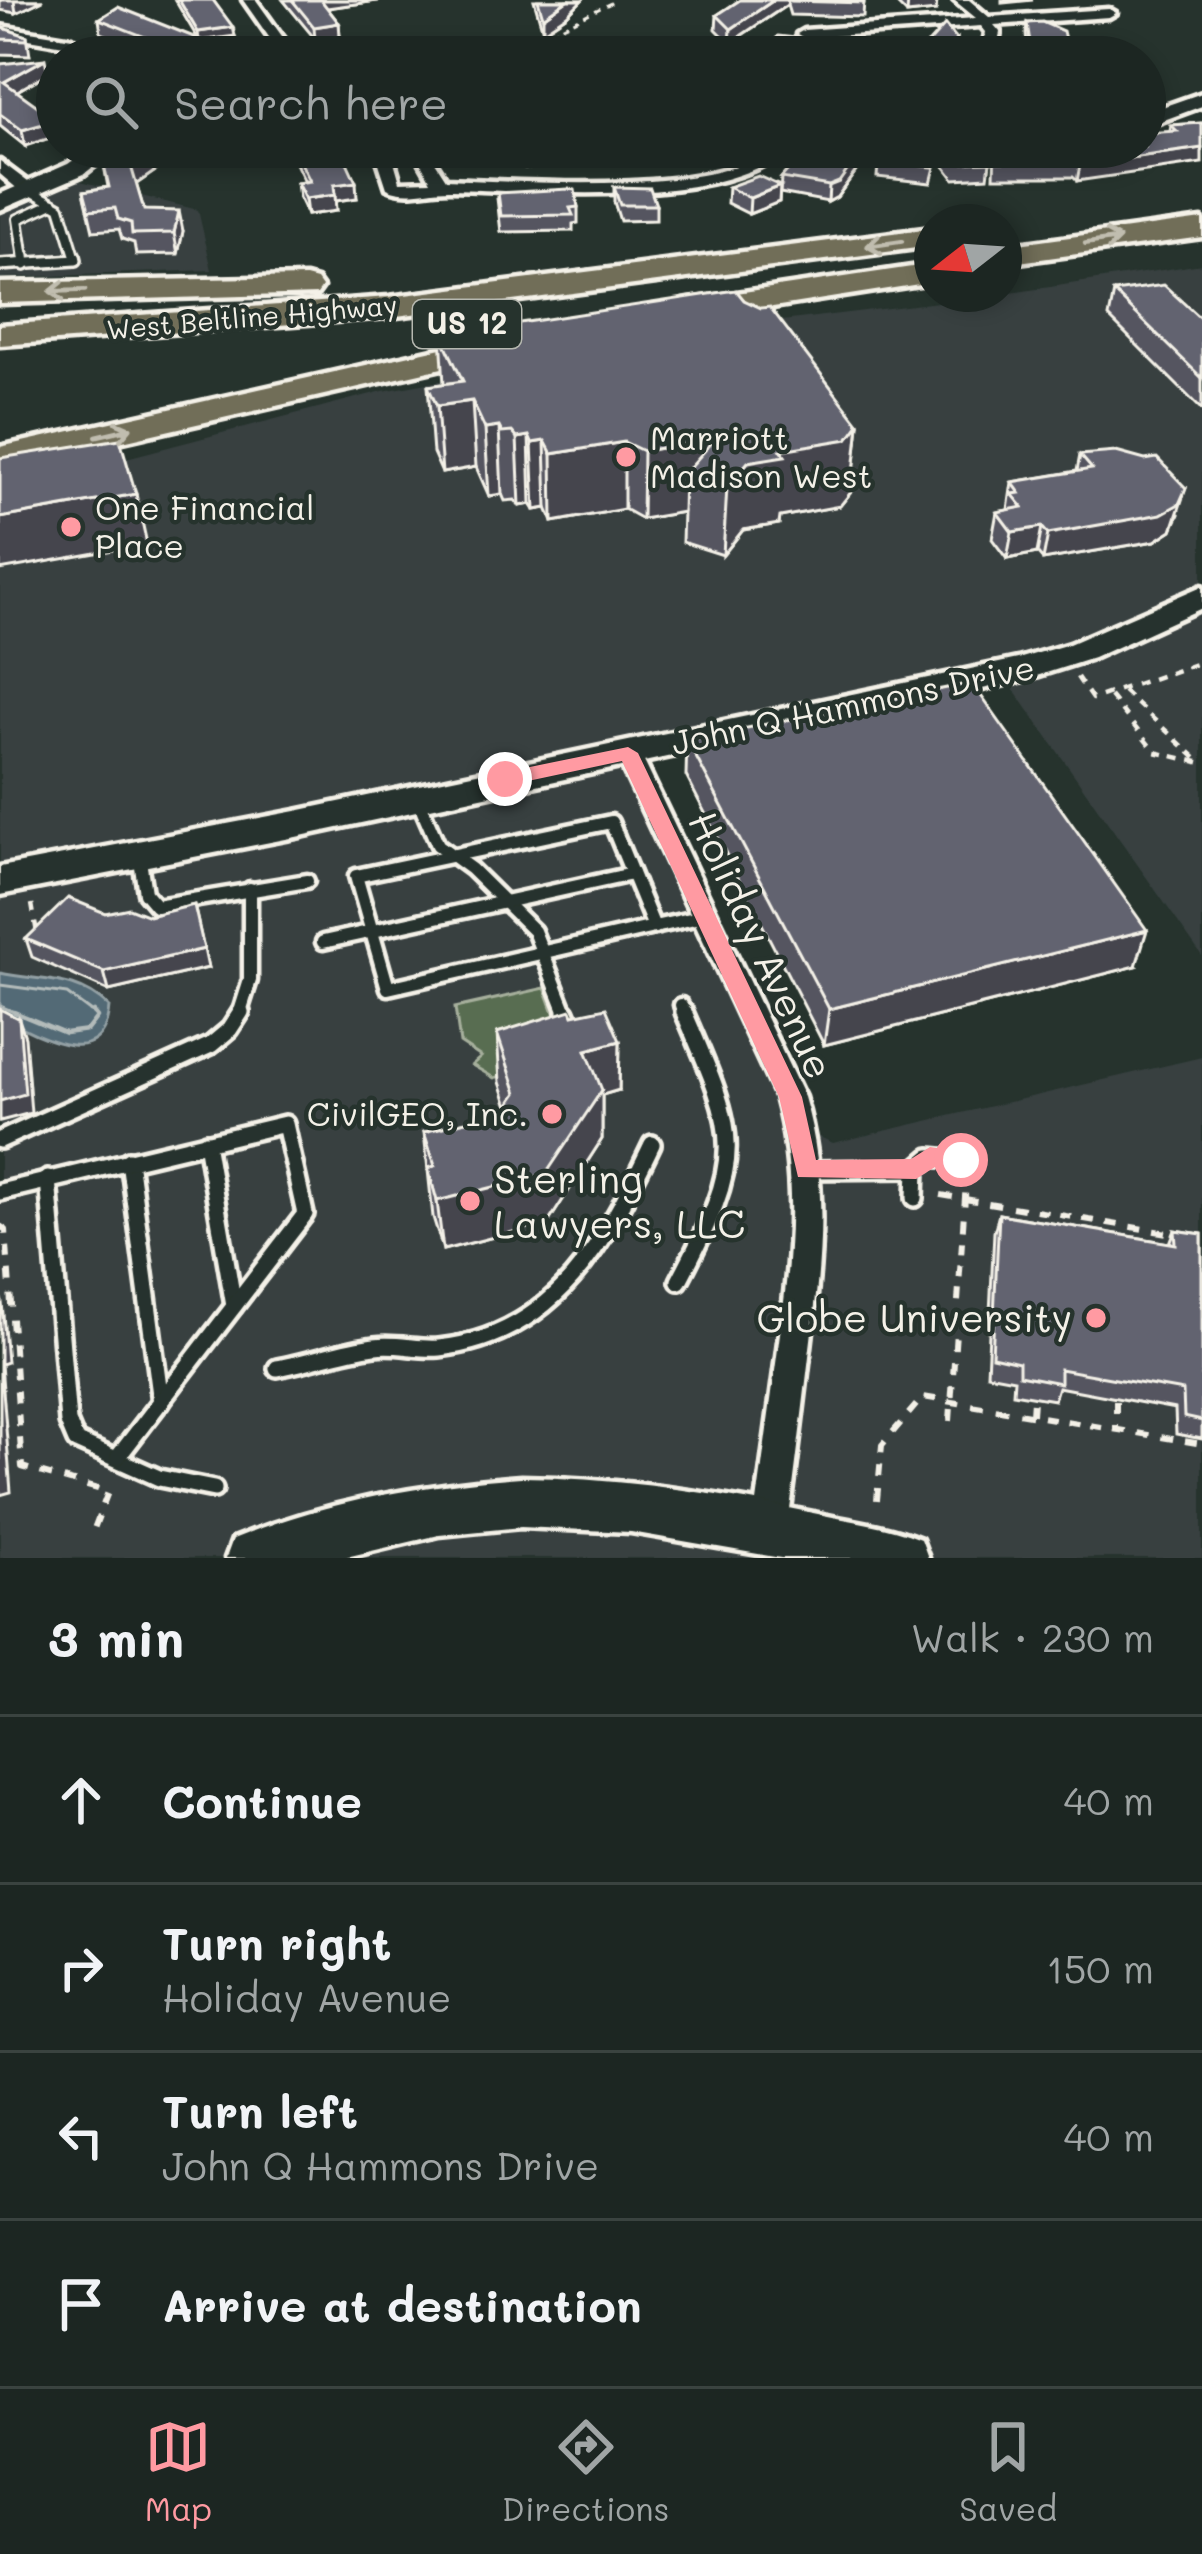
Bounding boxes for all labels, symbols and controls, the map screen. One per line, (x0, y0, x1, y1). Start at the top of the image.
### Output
search box (36, 36, 1166, 168)
icon: search (78, 69, 144, 135)
text: Search here (174, 73, 448, 131)
north arrow (914, 204, 1022, 312)
one-way arrow (1083, 229, 1122, 252)
one-way arrow (865, 233, 904, 255)
one-way arrow (48, 280, 87, 303)
street label: West Beltline Highway (105, 286, 399, 347)
road number: US 12 (413, 300, 521, 348)
place label: Marriott Madison West (650, 415, 872, 496)
one-way arrow (94, 420, 132, 442)
marker: Marriott Madison West (613, 444, 639, 470)
place label: One Financial Place (95, 485, 314, 566)
marker: One Financial Place (58, 514, 84, 540)
street label: John Q Hammons Drive (667, 644, 1038, 763)
route end (478, 752, 532, 806)
street label: Holiday Avenue (678, 802, 847, 1086)
place label: CivilGEO, Inc. (307, 1091, 528, 1134)
marker: CivilGEO, Inc. (539, 1101, 565, 1127)
route start (934, 1133, 988, 1187)
place label: Sterling Lawyers, LLC (494, 1152, 745, 1248)
marker: Sterling Lawyers, LLC (457, 1188, 483, 1214)
place label: Globe University (756, 1291, 1072, 1342)
marker: Globe University (1083, 1305, 1109, 1331)
text: 3 min (48, 1603, 184, 1670)
text: Walk · 230 m (911, 1611, 1154, 1662)
icon: ahead (48, 1767, 114, 1833)
text: Continue (162, 1771, 362, 1829)
text: 40 m (1063, 1774, 1154, 1825)
text: Turn right (162, 1913, 391, 1971)
icon: right (48, 1935, 114, 2001)
text: 150 m (1046, 1942, 1154, 1993)
text: Holiday Avenue (162, 1971, 451, 2022)
text: Turn left (162, 2081, 358, 2139)
icon: left (48, 2103, 114, 2169)
text: 40 m (1063, 2110, 1154, 2161)
text: John Q Hammons Drive (162, 2139, 599, 2190)
icon: arrive (48, 2271, 114, 2337)
text: Arrive at destination (162, 2275, 642, 2333)
tab: Map (145, 2414, 212, 2529)
tab: Directions (502, 2414, 669, 2529)
tab: Saved (959, 2414, 1057, 2529)

